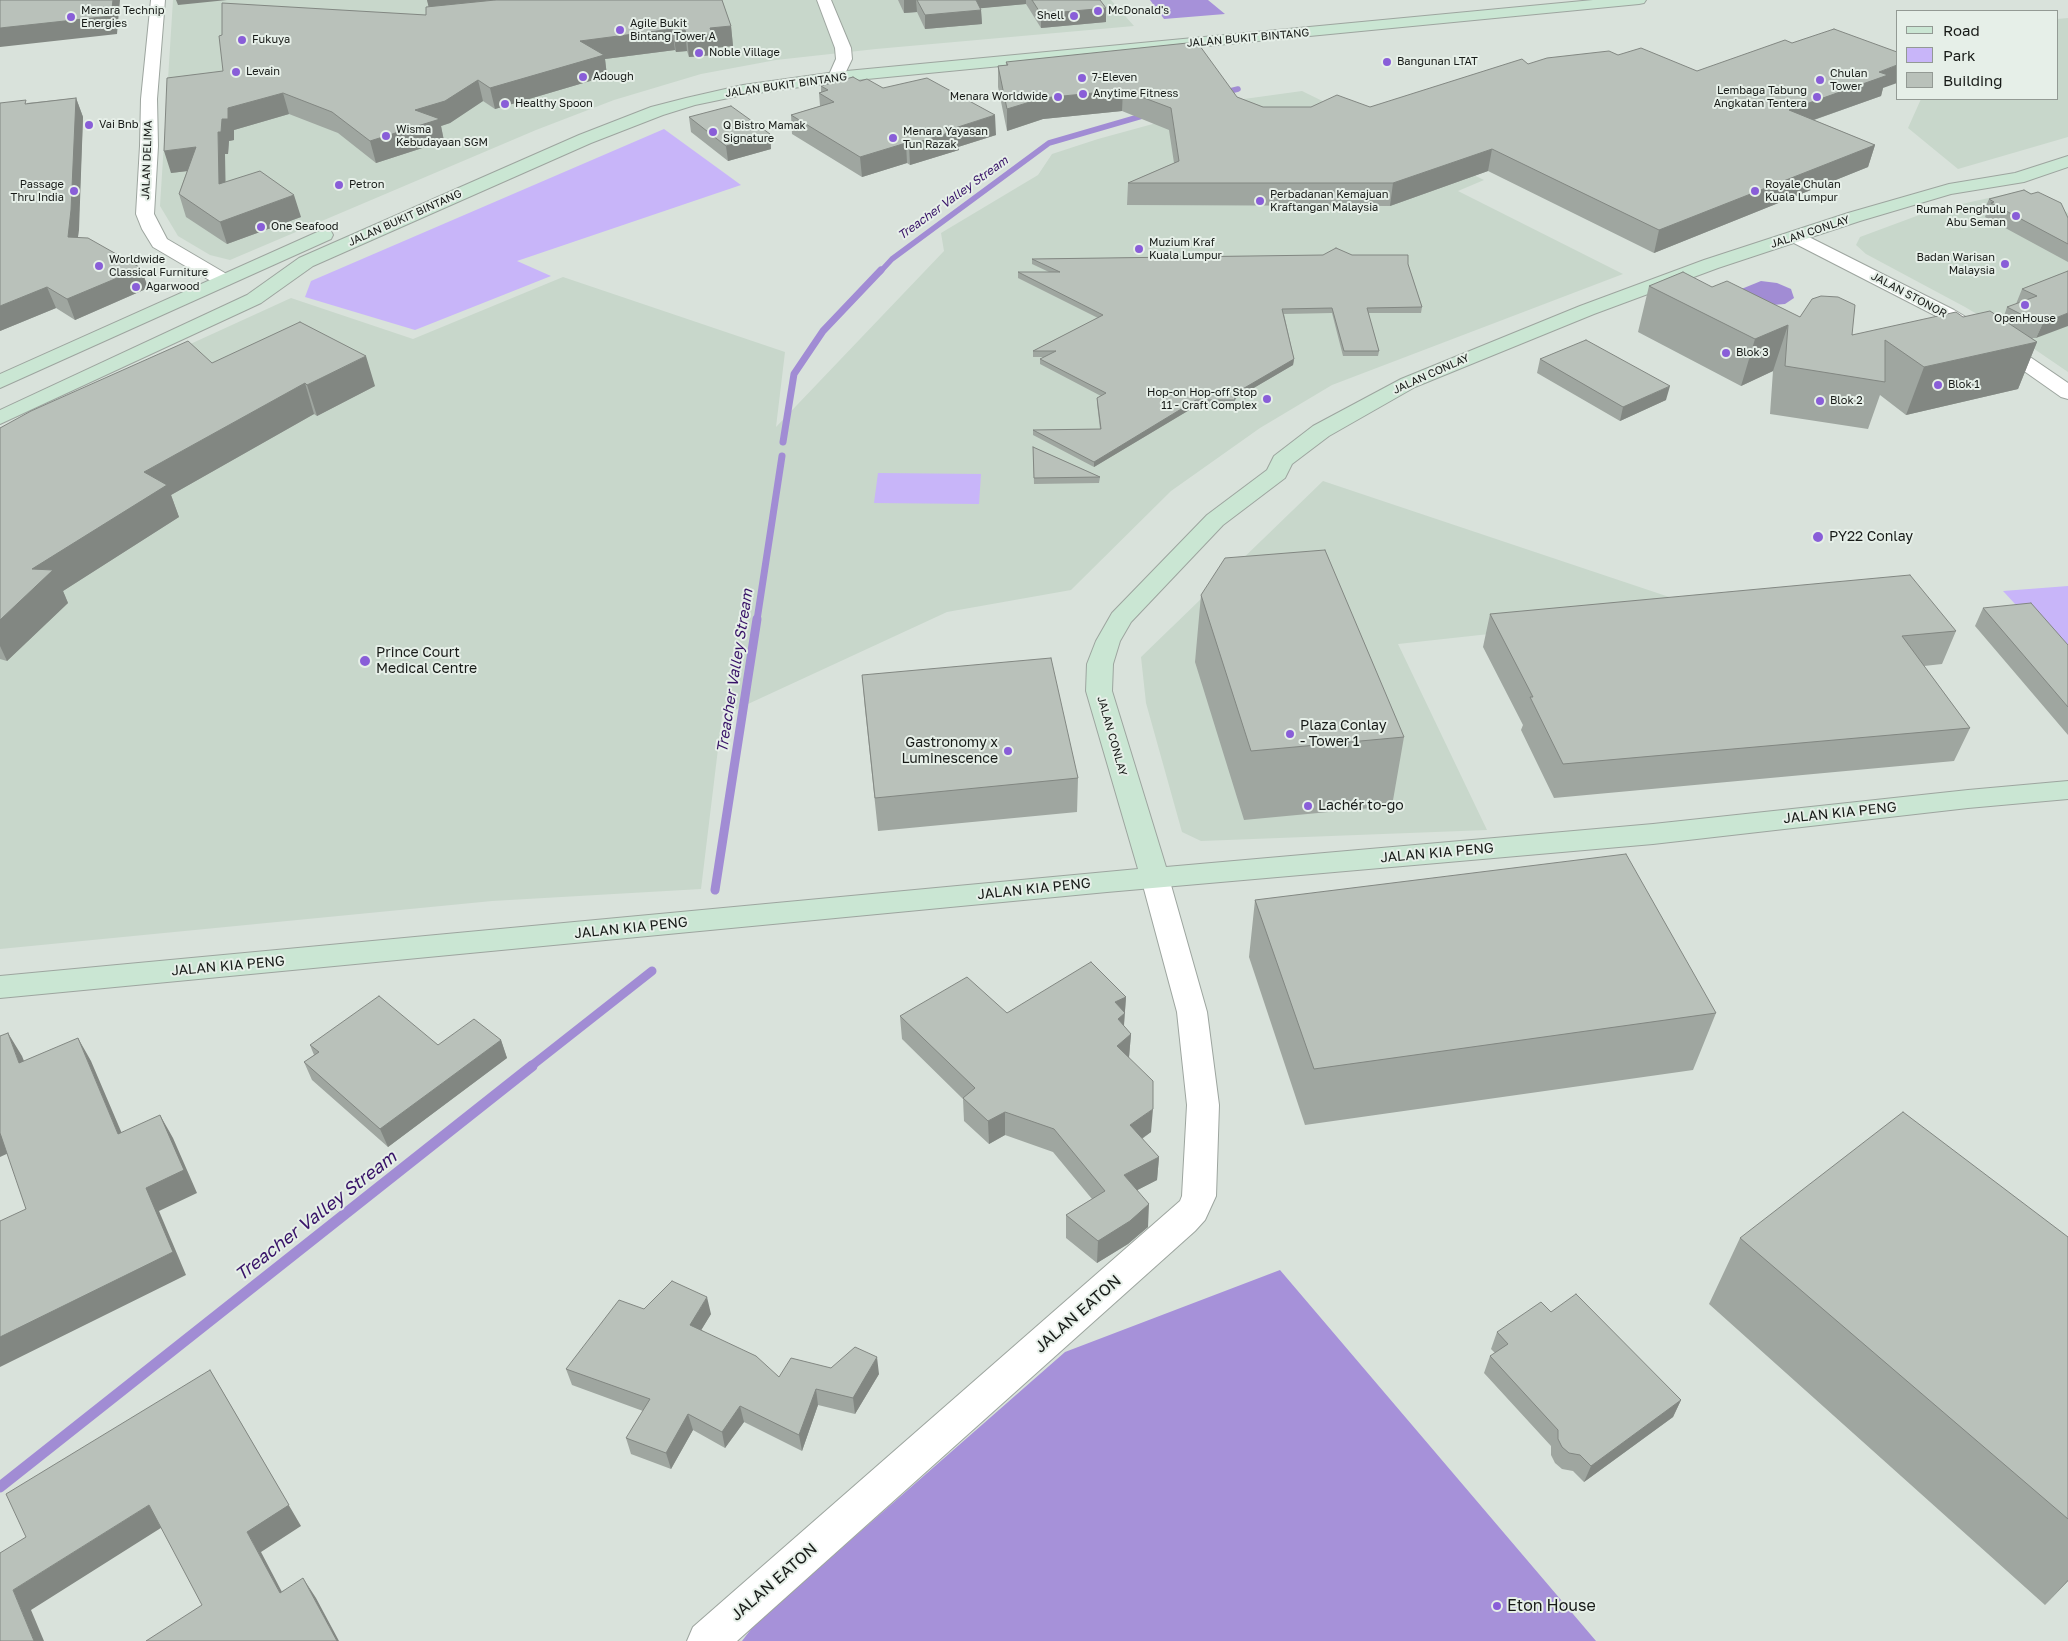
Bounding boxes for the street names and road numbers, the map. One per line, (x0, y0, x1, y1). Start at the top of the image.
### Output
street label: JALAN BUKIT BINTANG (1186, 26, 1310, 50)
street label: JALAN BUKIT BINTANG (724, 70, 848, 100)
street label: JALAN DELIMA (139, 120, 155, 200)
street label: JALAN BUKIT BINTANG (346, 187, 464, 249)
street label: JALAN CONLAY (1769, 213, 1851, 251)
street label: JALAN STONOR (1869, 269, 1949, 321)
street label: JALAN CONLAY (1391, 351, 1471, 397)
street label: JALAN CONLAY (1094, 695, 1130, 777)
street label: JALAN KIA PENG (1783, 799, 1897, 827)
street label: JALAN KIA PENG (1380, 840, 1494, 866)
street label: JALAN KIA PENG (977, 875, 1091, 903)
street label: JALAN KIA PENG (574, 914, 688, 942)
street label: JALAN KIA PENG (171, 953, 285, 979)
street label: JALAN EATON (1031, 1271, 1125, 1357)
street label: JALAN EATON (727, 1539, 821, 1625)

